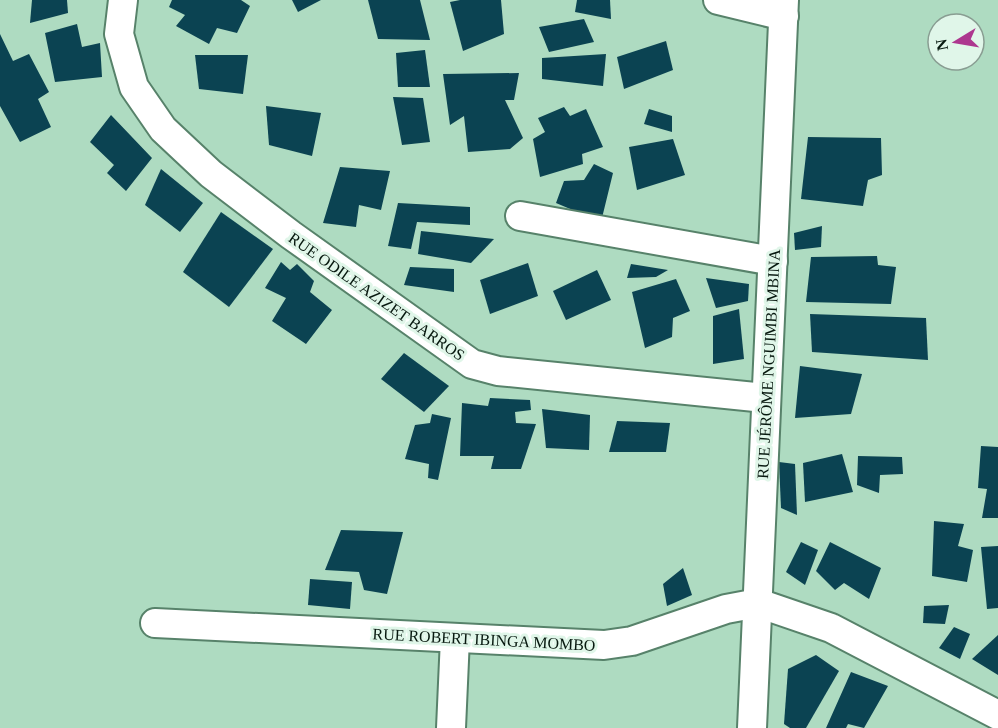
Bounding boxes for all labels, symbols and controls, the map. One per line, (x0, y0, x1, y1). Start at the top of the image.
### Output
north arrow (926, 12, 986, 72)
text: N (932, 37, 951, 52)
street label: RUE ODILE AZIZET BARROS (285, 229, 468, 364)
street label: RUE JÉRÔME NGUIMBI MBINA (753, 248, 783, 479)
street label: RUE ROBERT IBINGA MOMBO (372, 625, 596, 654)

